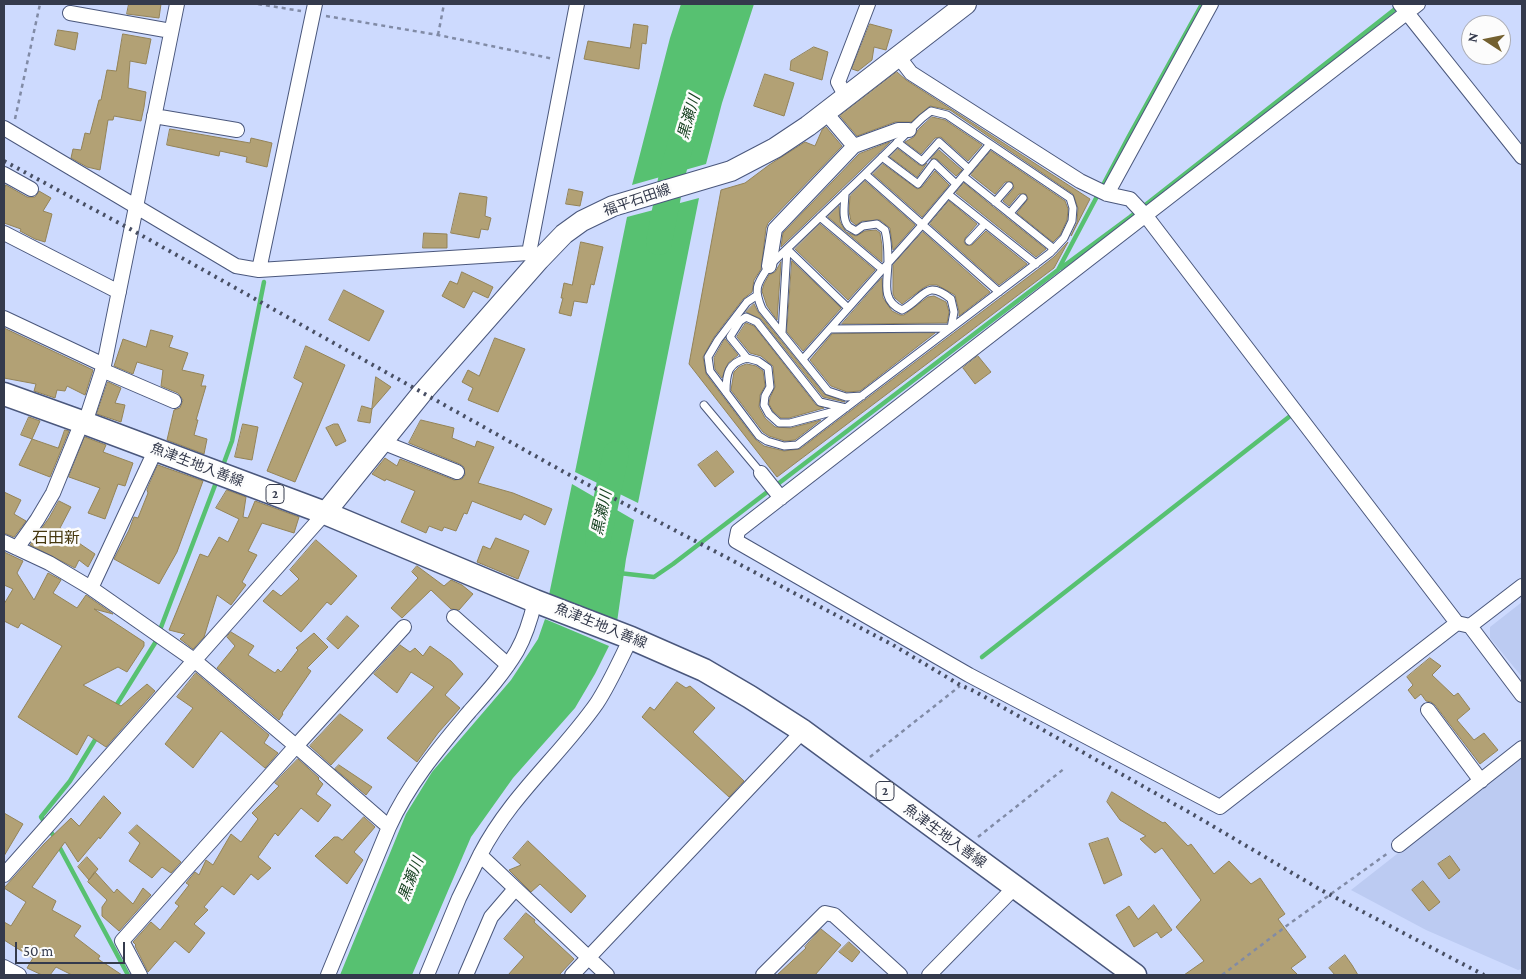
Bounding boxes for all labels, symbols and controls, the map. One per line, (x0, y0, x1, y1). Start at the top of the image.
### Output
north arrow (1461, 15, 1511, 65)
text: N (1463, 31, 1481, 44)
water label: 黒瀬川 (674, 93, 704, 141)
street label: 福平石田線 (601, 181, 673, 219)
street label: 魚津生地入善線 (148, 440, 246, 490)
road number: 2 (266, 484, 284, 504)
water label: 黒瀬川 (589, 489, 615, 537)
district label: 石田新 (32, 528, 80, 548)
street label: 魚津生地入善線 (552, 600, 650, 652)
road number: 2 (876, 781, 894, 800)
street label: 魚津生地入善線 (900, 800, 990, 872)
water label: 黒瀬川 (395, 855, 427, 903)
scale bar (18, 932, 128, 964)
text: 50 m (23, 943, 53, 959)

